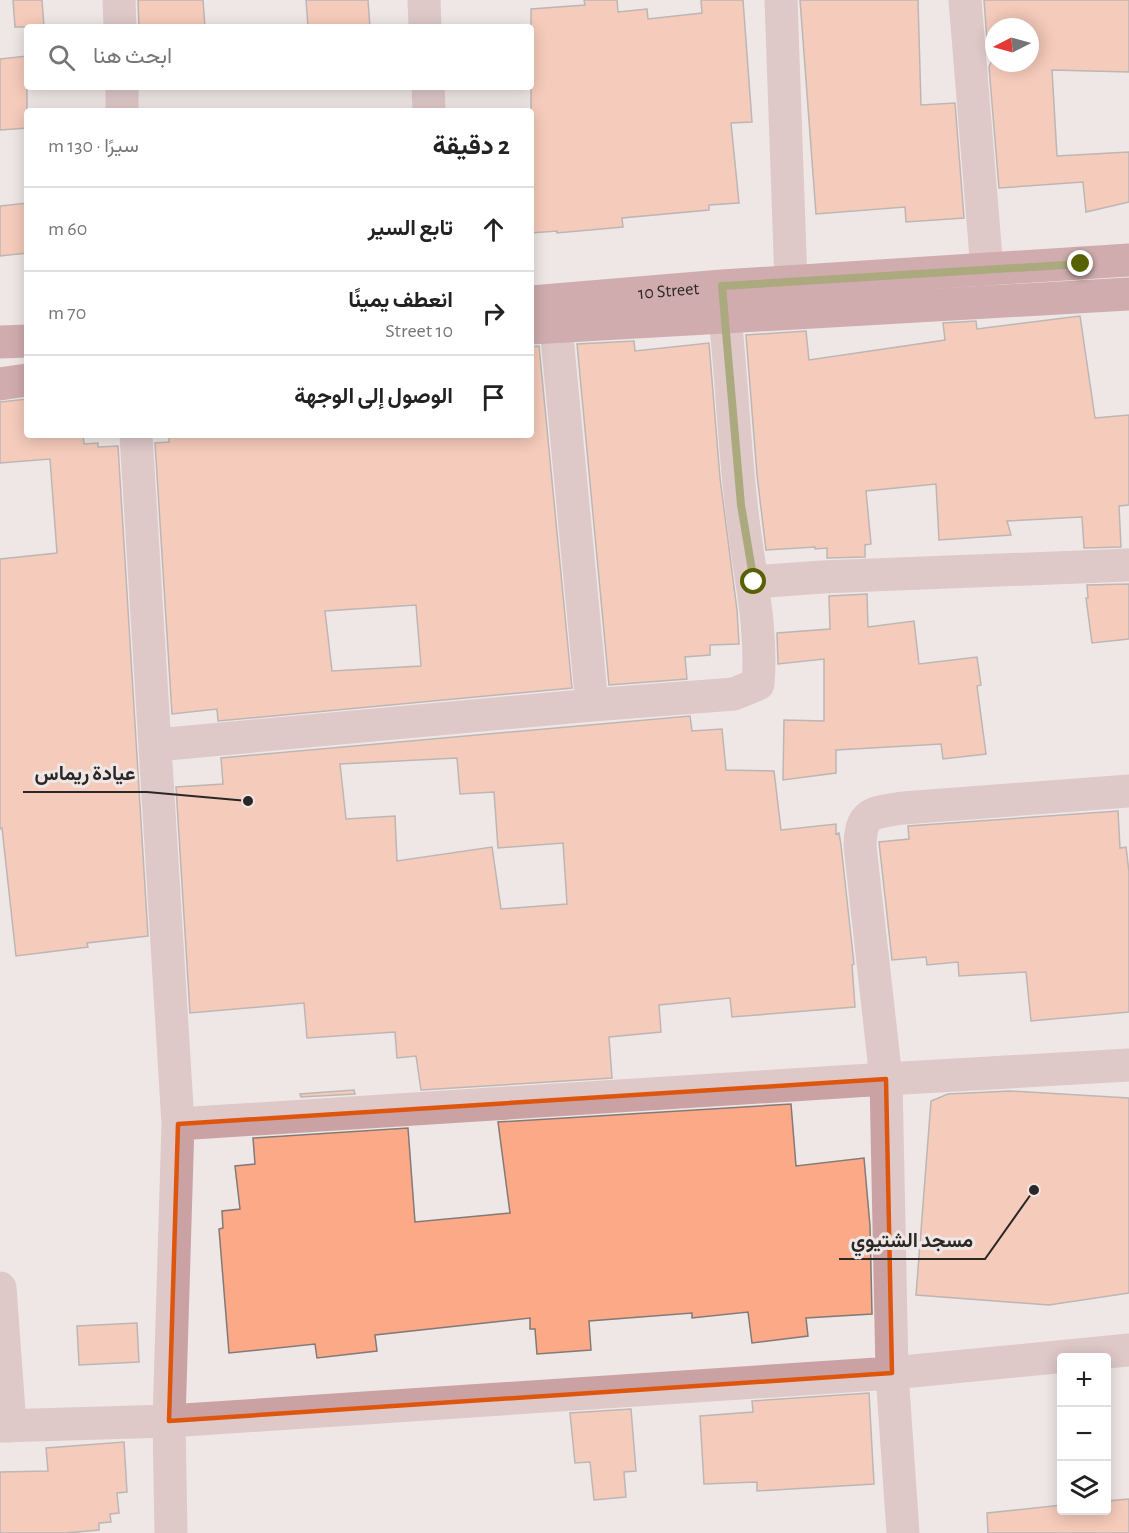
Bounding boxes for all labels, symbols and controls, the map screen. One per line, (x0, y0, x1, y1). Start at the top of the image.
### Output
north arrow (985, 18, 1039, 72)
search box (24, 24, 534, 90)
icon: search (45, 41, 78, 74)
text: ابحث هنا (93, 45, 172, 67)
text: 2 دقيقة (433, 133, 510, 159)
text: سيرًا · 130 m (48, 136, 139, 156)
icon: ahead (477, 213, 510, 246)
text: تابع السير (368, 217, 453, 239)
text: 60 m (48, 219, 87, 239)
route end (1067, 250, 1093, 276)
street label: 10 Street (637, 280, 700, 303)
text: انعطف يمينًا (348, 289, 453, 311)
icon: right (477, 297, 510, 330)
text: 70 m (48, 303, 86, 323)
text: 10 Street (385, 321, 453, 341)
icon: arrive (477, 381, 510, 414)
text: الوصول إلى الوجهة (294, 385, 453, 407)
route start (740, 568, 766, 594)
callout: عيادة ريماس (23, 754, 147, 792)
text: عيادة ريماس (35, 764, 135, 786)
callout: مسجد الشتيوي (839, 1221, 985, 1259)
text: مسجد الشتيوي (851, 1231, 973, 1257)
map controls (1057, 1353, 1111, 1515)
button: + (1057, 1353, 1111, 1407)
button: − (1057, 1407, 1111, 1461)
button: layers (1057, 1461, 1111, 1515)

